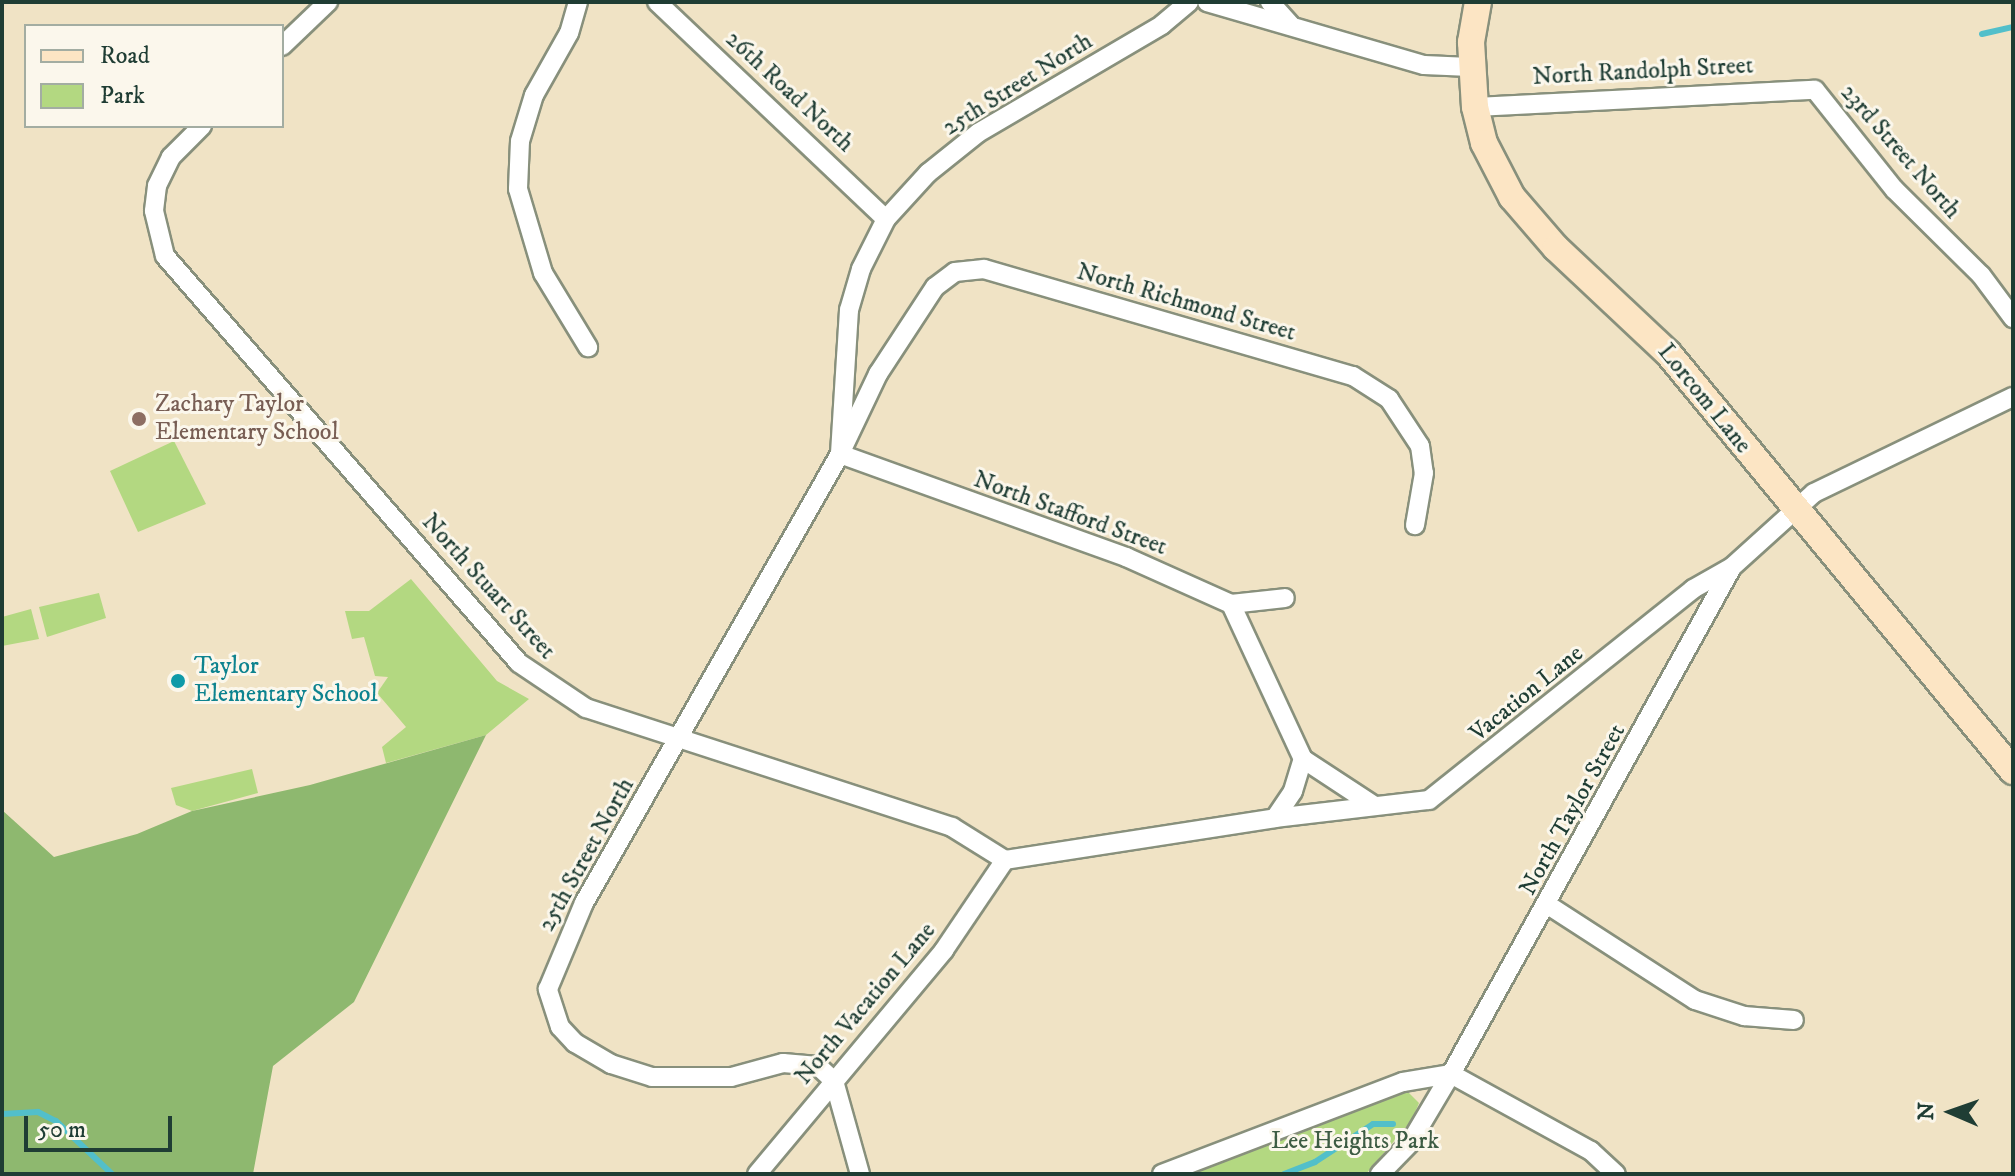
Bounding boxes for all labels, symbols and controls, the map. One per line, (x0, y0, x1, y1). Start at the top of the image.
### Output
legend (24, 24, 284, 128)
street label: 26th Road North (719, 25, 859, 159)
street label: 25th Street North (938, 28, 1098, 142)
text: Road (100, 41, 150, 71)
street label: North Randolph Street (1532, 52, 1754, 92)
street label: 23rd Street North (1834, 79, 1966, 225)
text: Park (100, 81, 145, 111)
street label: North Richmond Street (1073, 258, 1299, 348)
street label: Lorcom Lane (1651, 338, 1757, 460)
place label: Zachary Taylor Elementary School (155, 391, 339, 447)
marker: Zachary Taylor Elementary School (130, 410, 148, 428)
street label: North Stafford Street (970, 466, 1170, 562)
street label: North Stuart Street (415, 508, 561, 666)
street label: Vacation Lane (1464, 640, 1590, 748)
place label: Taylor Elementary School (194, 653, 378, 709)
marker: Taylor Elementary School (169, 672, 187, 690)
street label: North Taylor Street (1514, 719, 1632, 901)
street label: 25th Street North (533, 773, 641, 937)
street label: North Vacation Lane (790, 917, 942, 1091)
north arrow (1911, 1072, 1991, 1152)
scale bar (28, 1100, 176, 1150)
text: N (1913, 1102, 1940, 1121)
text: 50 m (38, 1115, 86, 1145)
park label: Lee Heights Park (1271, 1128, 1439, 1156)

